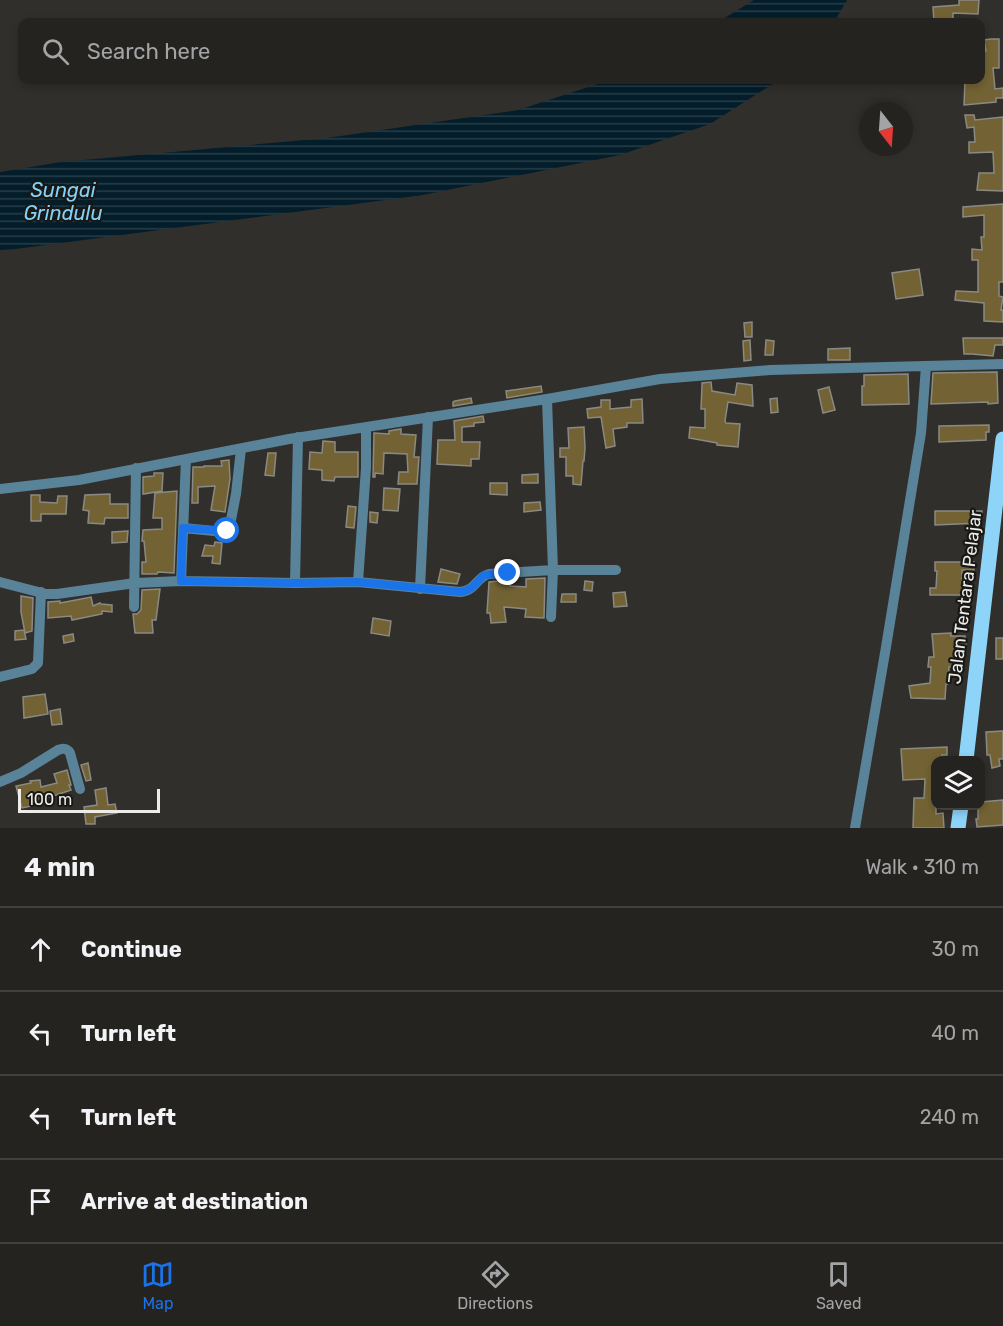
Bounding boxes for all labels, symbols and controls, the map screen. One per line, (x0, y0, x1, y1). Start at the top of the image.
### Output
search box (18, 18, 985, 84)
icon: search (39, 35, 72, 68)
text: Search here (87, 38, 210, 65)
north arrow (859, 102, 913, 156)
water label: Sungai Grindulu (23, 178, 103, 225)
street label: Jalan Tentara Pelajar (943, 508, 987, 685)
route start (213, 517, 239, 543)
route end (494, 559, 520, 585)
map controls (931, 756, 985, 810)
button: layers (931, 756, 985, 810)
scale bar (18, 786, 160, 814)
text: 100 m (27, 790, 72, 809)
text: 4 min (24, 852, 95, 883)
text: Walk · 310 m (865, 855, 979, 879)
icon: ahead (24, 933, 57, 966)
text: Continue (81, 936, 182, 963)
text: 30 m (932, 937, 979, 961)
icon: left (24, 1017, 57, 1050)
text: Turn left (81, 1020, 176, 1047)
text: 40 m (931, 1021, 979, 1045)
icon: left (24, 1101, 57, 1134)
text: Turn left (81, 1104, 176, 1131)
text: 240 m (920, 1105, 979, 1129)
icon: arrive (24, 1185, 57, 1218)
text: Arrive at destination (81, 1188, 308, 1215)
tab: Map (141, 1258, 174, 1313)
tab: Directions (457, 1258, 533, 1313)
tab: Saved (816, 1258, 862, 1313)

